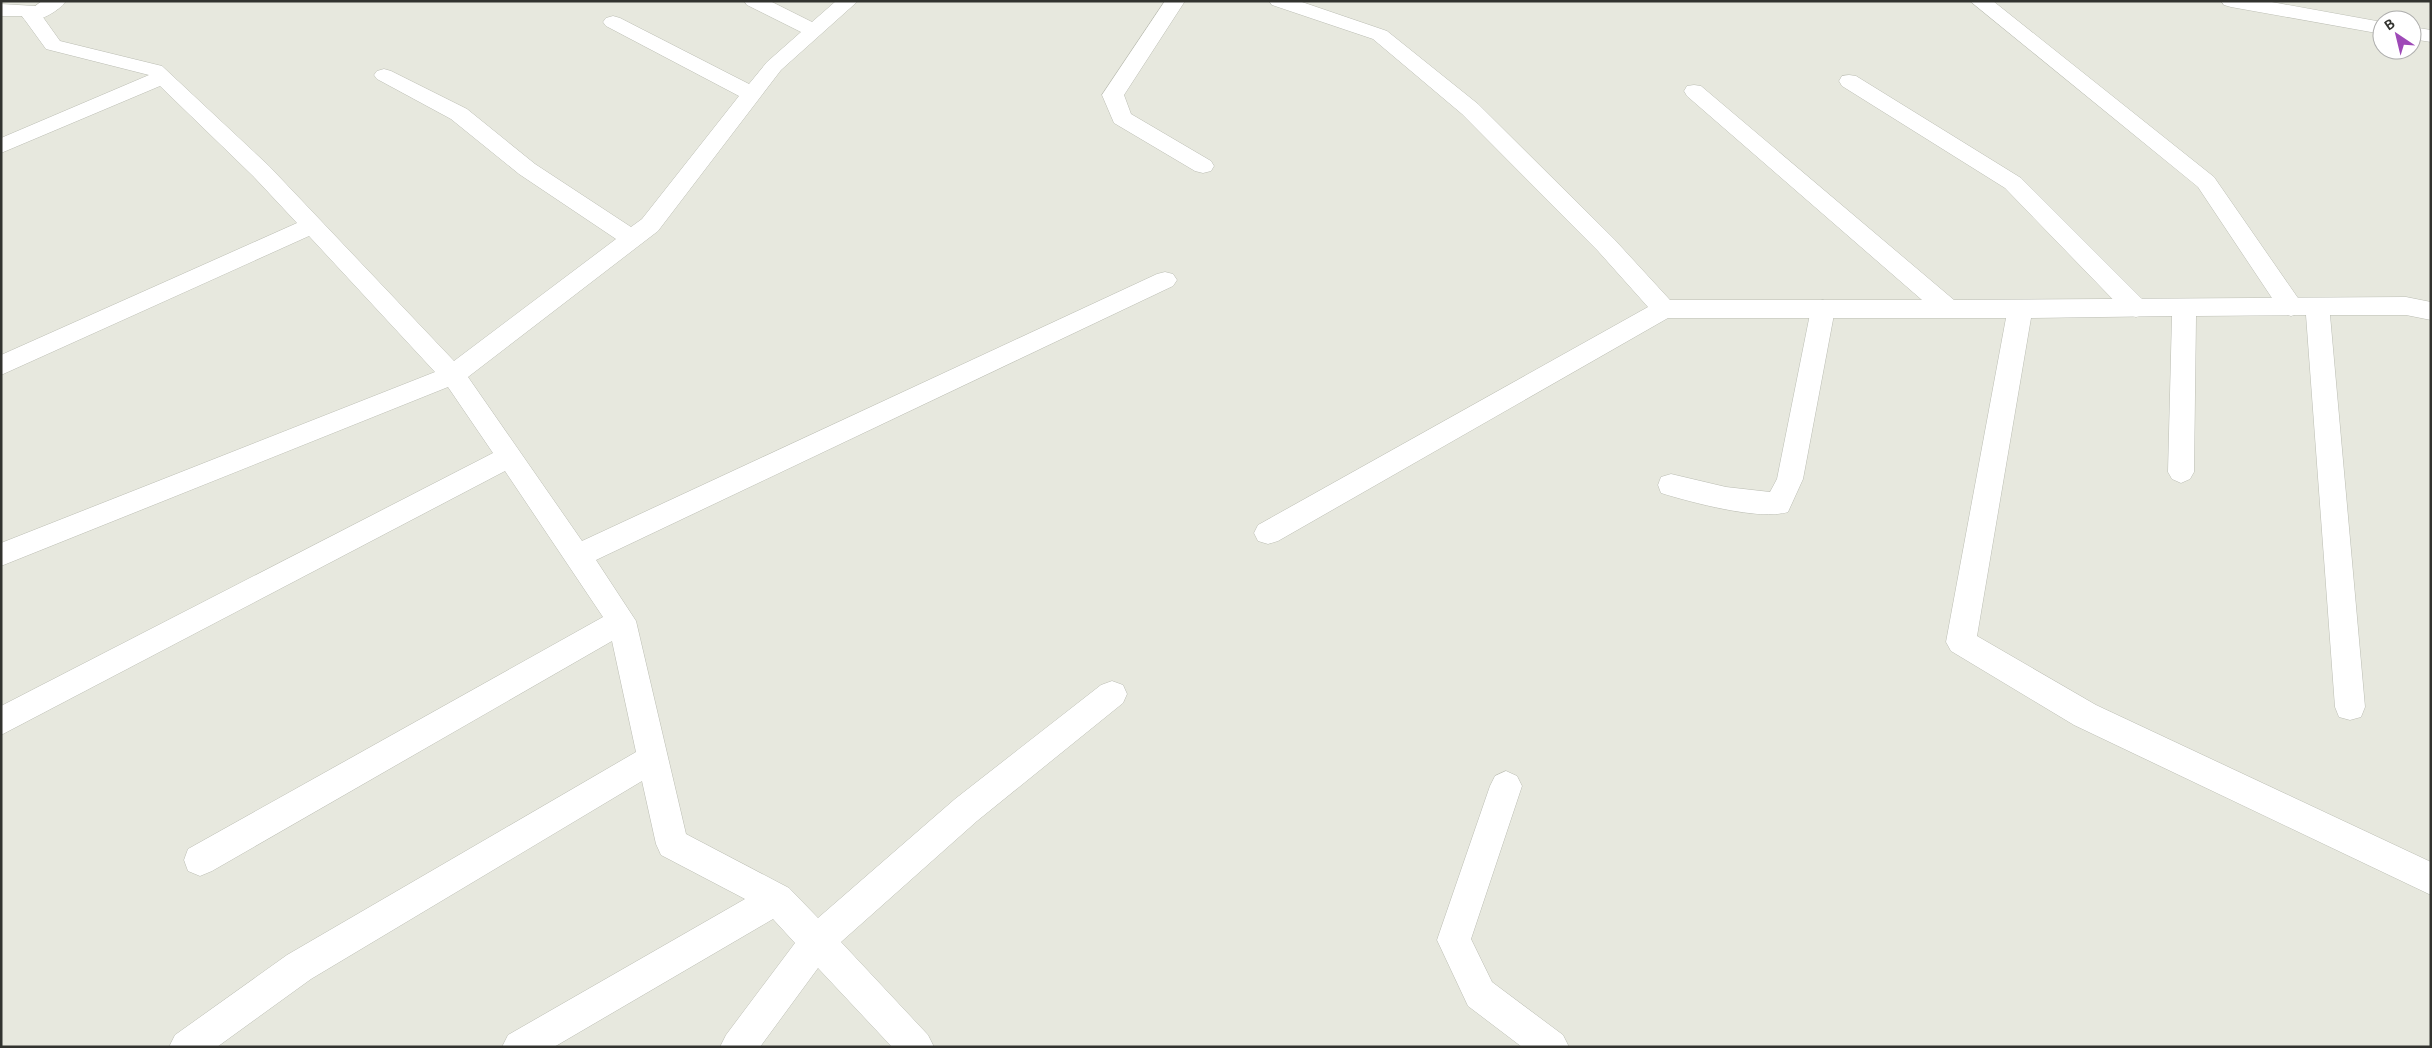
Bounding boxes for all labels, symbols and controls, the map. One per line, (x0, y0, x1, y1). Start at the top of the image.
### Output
north arrow (2372, 10, 2422, 60)
text: B (2381, 15, 2398, 34)

